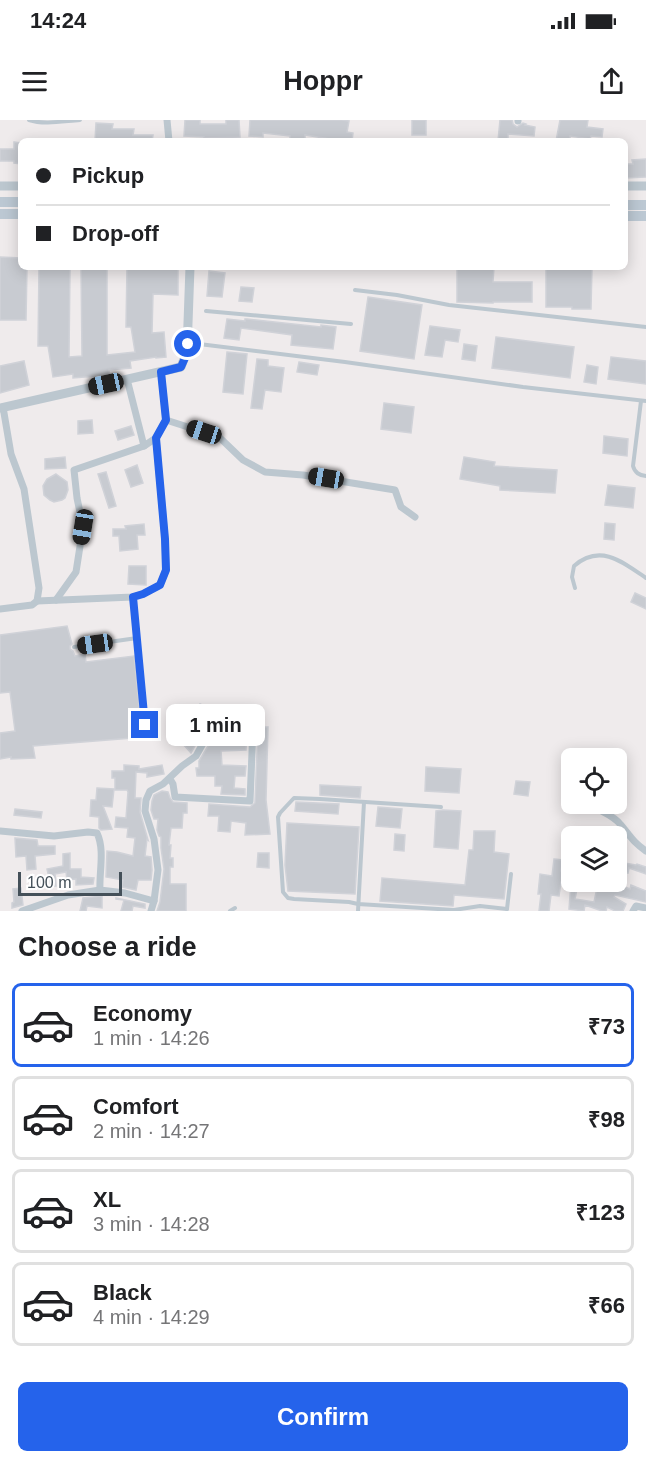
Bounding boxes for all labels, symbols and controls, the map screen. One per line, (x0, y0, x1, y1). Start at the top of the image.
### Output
text: 14:24 (30, 8, 86, 33)
icon: menu (18, 65, 51, 98)
icon: share (595, 65, 628, 98)
text: Hoppr (283, 66, 363, 96)
text: Pickup (72, 163, 144, 188)
text: Drop-off (72, 221, 159, 246)
route start (174, 330, 201, 357)
car (87, 371, 125, 397)
car (184, 418, 224, 446)
car (307, 466, 345, 490)
car (71, 508, 95, 546)
car (76, 633, 114, 655)
callout: 1 min (166, 704, 265, 746)
route end (131, 711, 158, 738)
text: 1 min (189, 714, 242, 736)
map controls (561, 748, 627, 892)
button: locate (561, 748, 627, 814)
button: layers (561, 826, 627, 892)
scale bar (18, 869, 122, 896)
text: 100 m (27, 874, 71, 891)
text: Choose a ride (18, 932, 197, 962)
icon: car (21, 998, 75, 1052)
text: Economy (93, 1001, 192, 1026)
text: ₹73 (588, 1014, 625, 1039)
text: 1 min · 14:26 (93, 1027, 210, 1049)
icon: car (21, 1091, 75, 1145)
text: Comfort (93, 1094, 179, 1119)
text: ₹98 (588, 1107, 625, 1132)
text: 2 min · 14:27 (93, 1120, 210, 1142)
icon: car (21, 1184, 75, 1238)
text: XL (93, 1187, 121, 1212)
text: ₹123 (576, 1200, 625, 1225)
text: 3 min · 14:28 (93, 1213, 210, 1235)
icon: car (21, 1277, 75, 1331)
text: Black (93, 1280, 152, 1305)
text: ₹66 (588, 1293, 625, 1318)
text: 4 min · 14:29 (93, 1306, 210, 1328)
button: Confirm (18, 1382, 628, 1451)

